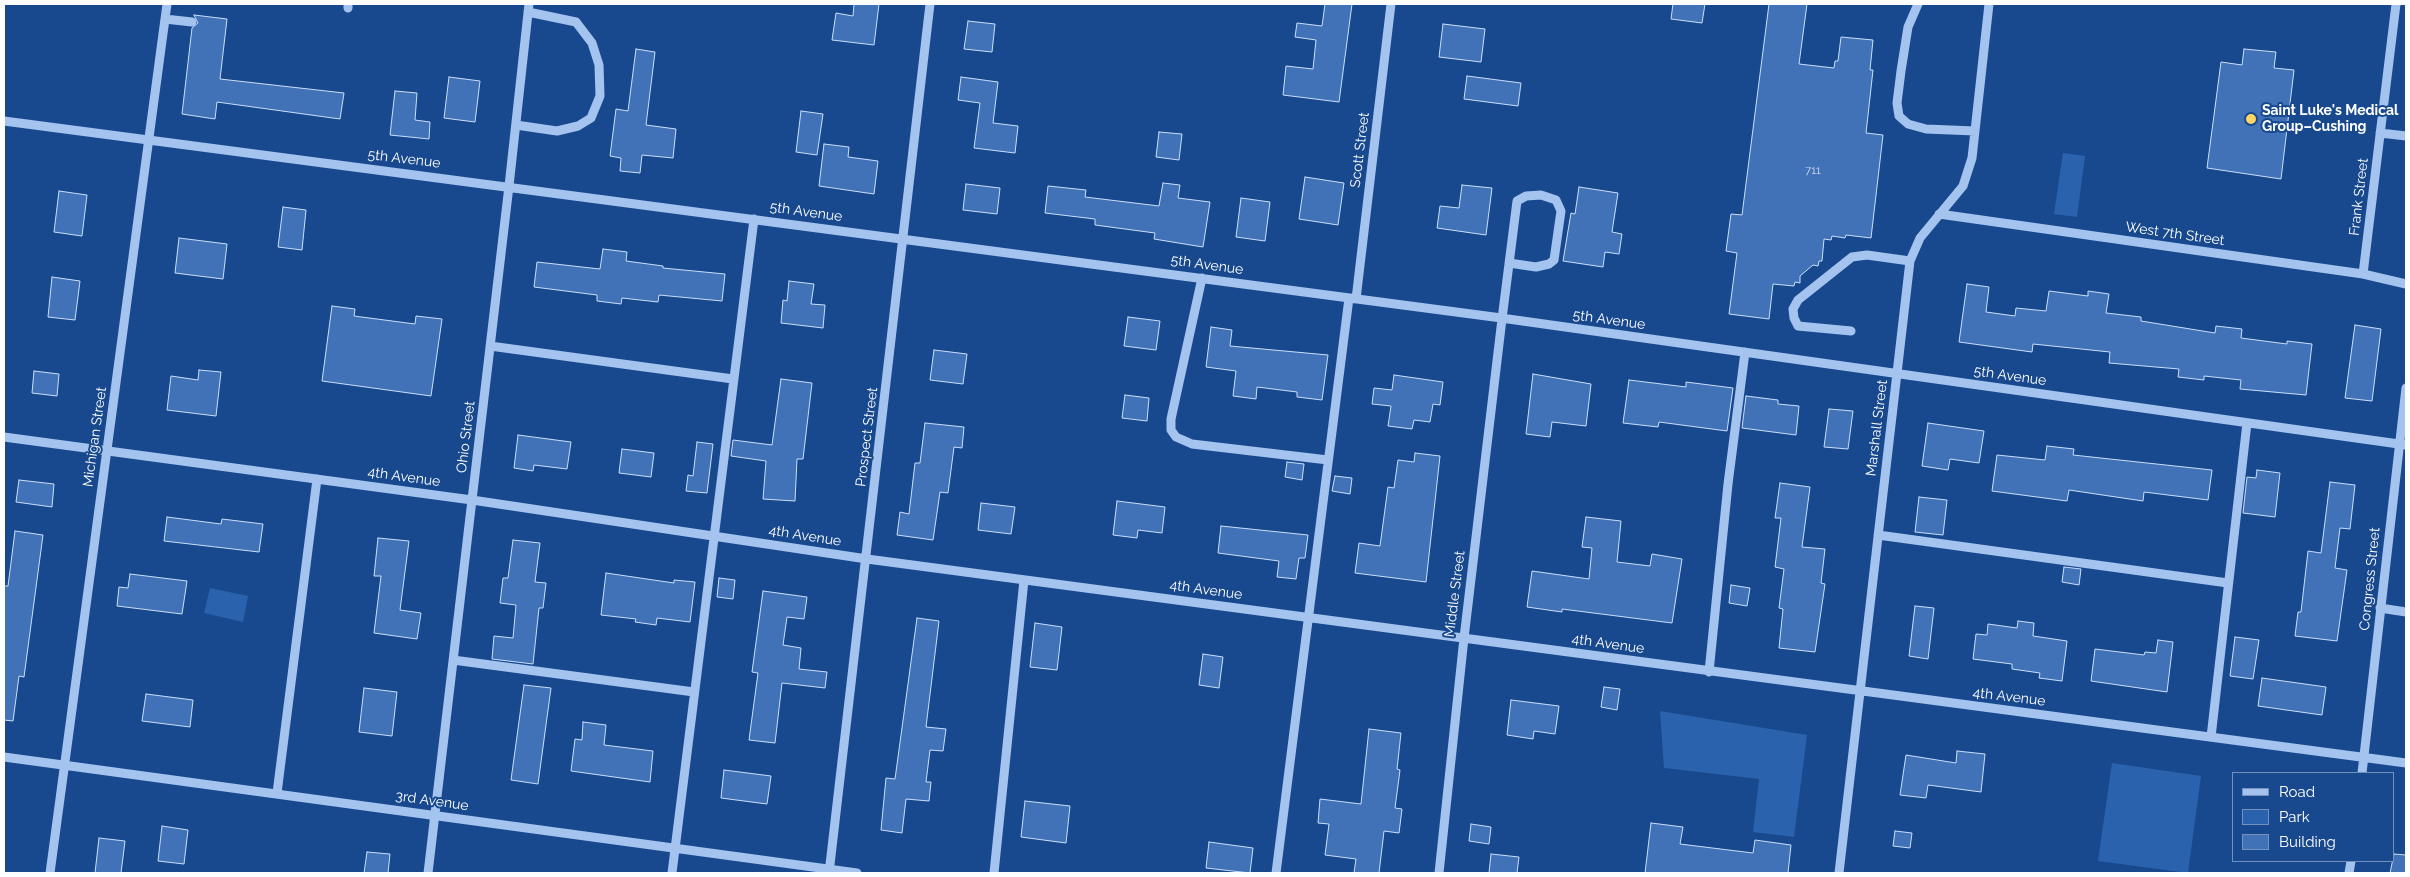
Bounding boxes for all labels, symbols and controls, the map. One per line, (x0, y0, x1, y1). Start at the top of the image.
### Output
place label: Saint Luke's Medical Group–Cushing (2262, 103, 2399, 136)
street label: Scott Street (1347, 111, 1373, 189)
marker: Saint Luke's Medical Group–Cushing (2244, 112, 2258, 126)
street label: 5th Avenue (367, 146, 441, 172)
street label: Frank Street (2346, 157, 2372, 237)
house number: 711 (1805, 164, 1821, 178)
street label: 5th Avenue (769, 199, 843, 225)
street label: West 7th Street (2124, 219, 2226, 249)
street label: 5th Avenue (1170, 252, 1244, 278)
street label: 5th Avenue (1572, 307, 1646, 333)
street label: 5th Avenue (1973, 363, 2047, 389)
street label: Marshall Street (1863, 379, 1891, 477)
street label: Michigan Street (80, 386, 110, 488)
street label: Prospect Street (853, 386, 881, 488)
street label: Ohio Street (453, 400, 479, 474)
street label: 4th Avenue (367, 464, 441, 490)
street label: 4th Avenue (768, 522, 842, 550)
street label: Congress Street (2356, 527, 2384, 631)
street label: Middle Street (1441, 550, 1469, 638)
street label: 4th Avenue (1169, 577, 1243, 603)
street label: 4th Avenue (1571, 631, 1645, 657)
street label: 4th Avenue (1972, 684, 2046, 710)
legend (2232, 772, 2395, 862)
text: Road (2279, 783, 2315, 801)
street label: 3rd Avenue (394, 788, 470, 814)
text: Park (2279, 808, 2310, 826)
text: Building (2279, 833, 2336, 851)

